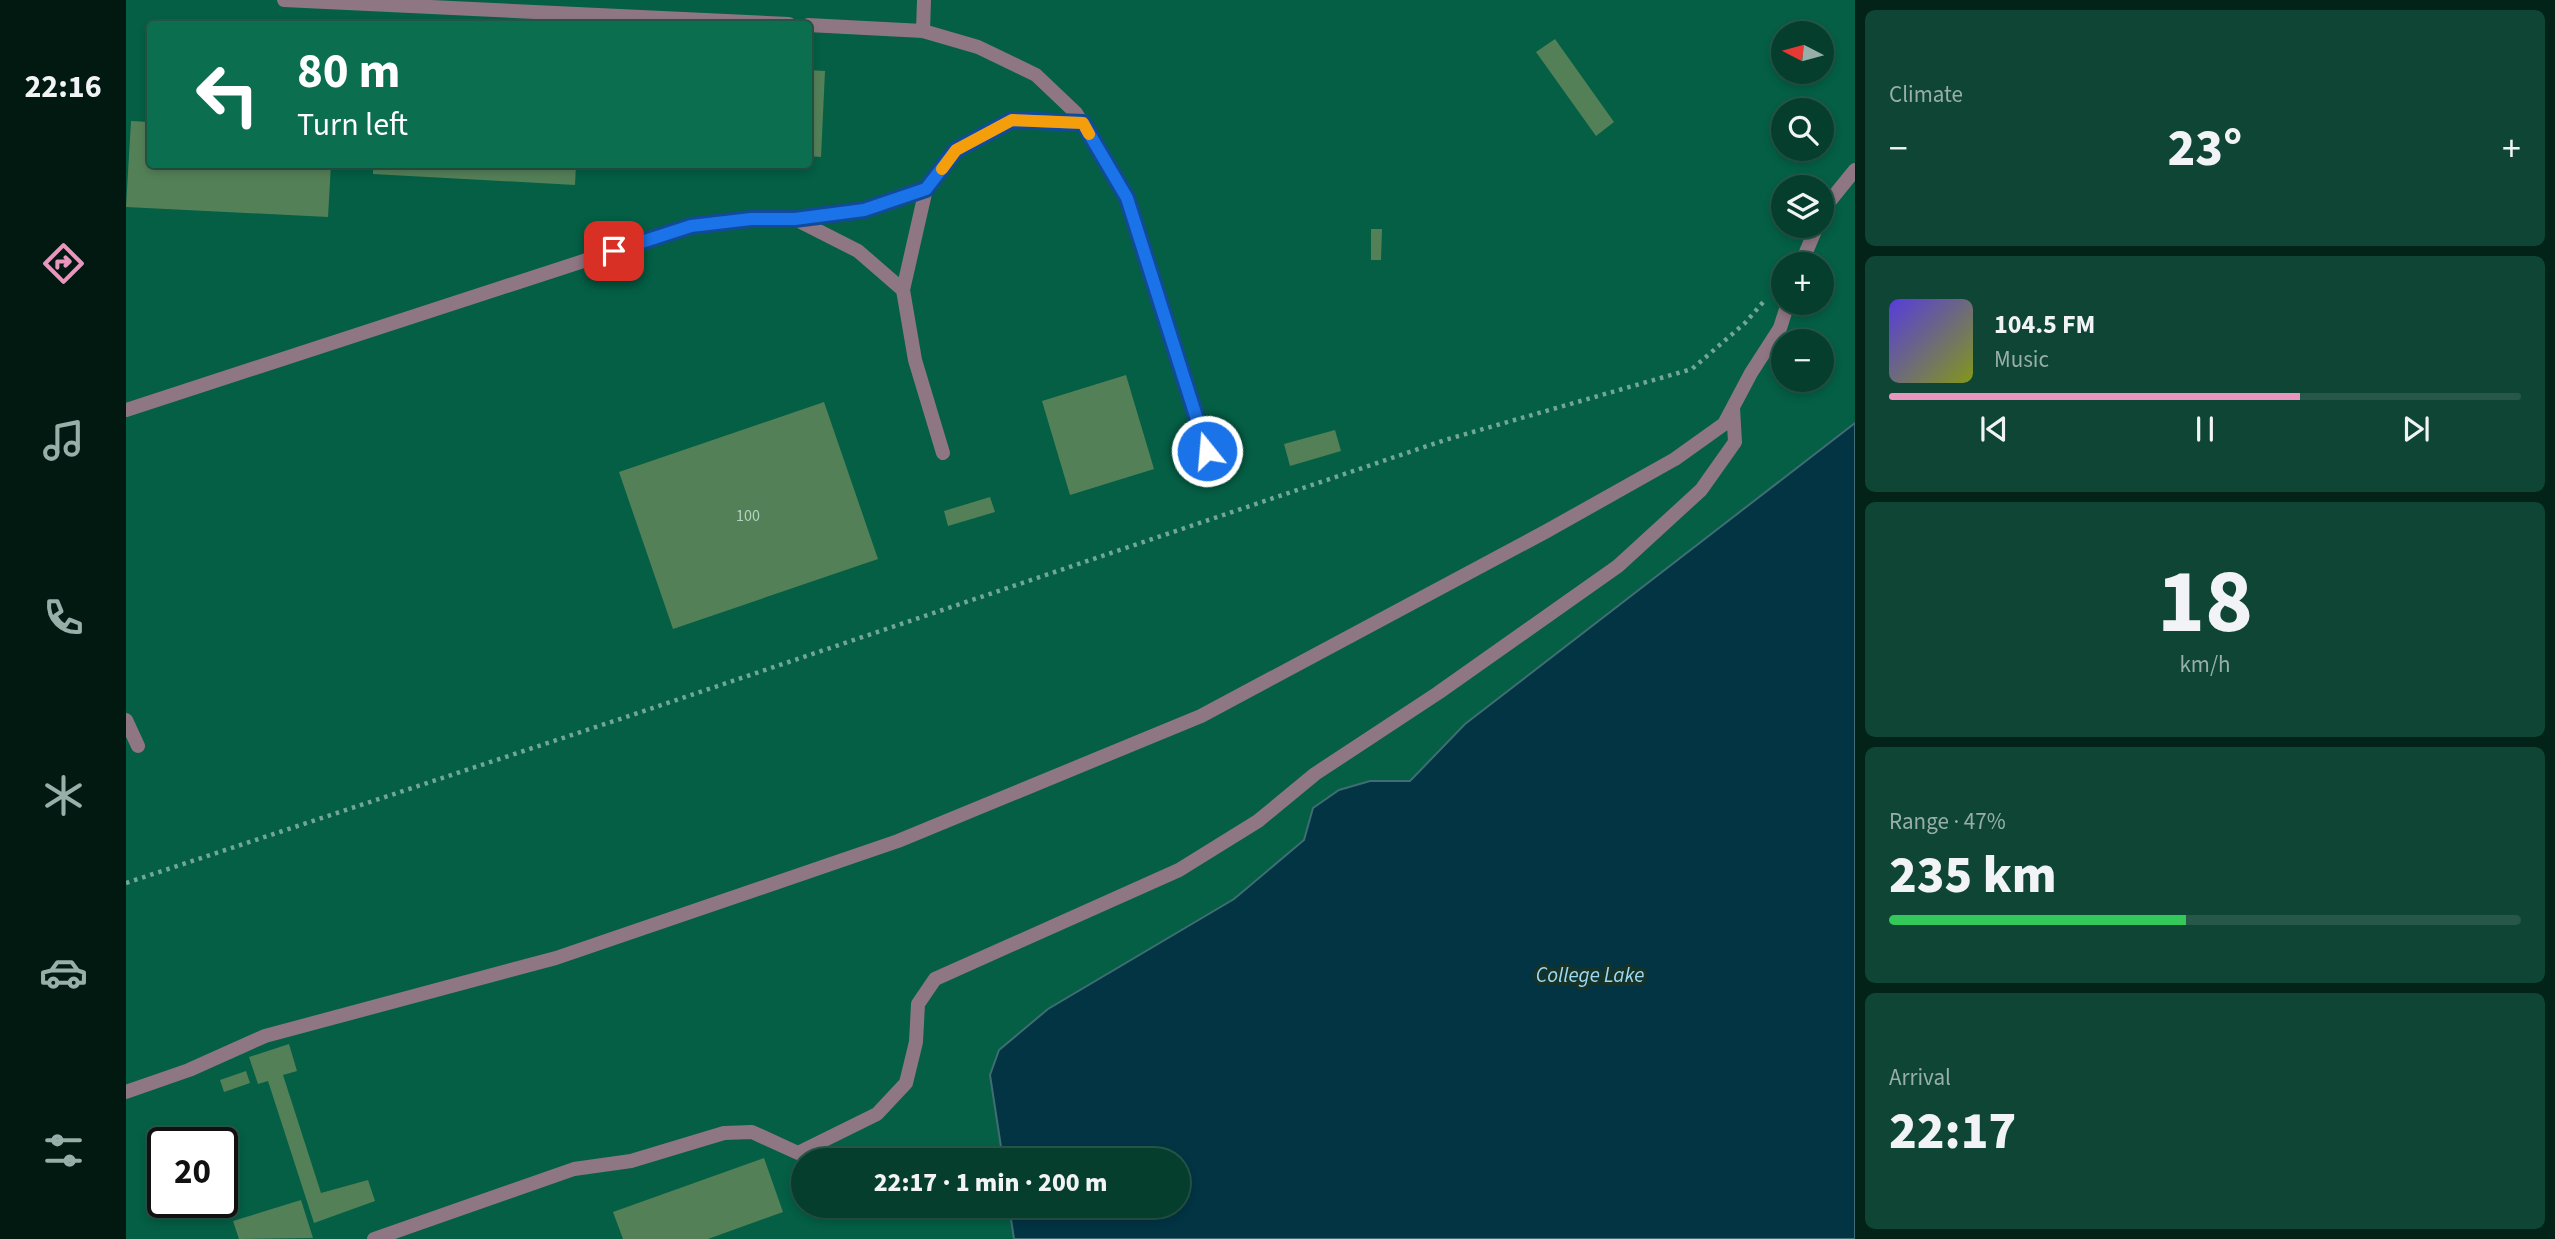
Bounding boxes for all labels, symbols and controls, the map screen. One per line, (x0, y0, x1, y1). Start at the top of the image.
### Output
north arrow (1771, 21, 1834, 84)
map controls (1771, 21, 1834, 392)
text: 80 m (297, 37, 401, 107)
icon: left (182, 49, 273, 140)
text: 22:16 (24, 64, 102, 110)
text: Climate (1889, 78, 1963, 111)
button: search (1771, 98, 1834, 161)
text: Turn left (297, 102, 408, 148)
text: 23° (2168, 112, 2242, 186)
text: − (1889, 122, 1908, 176)
text: + (2502, 122, 2521, 176)
button: layers (1771, 175, 1834, 238)
pin (584, 221, 644, 281)
icon: arrive (595, 232, 633, 270)
icon: directions (39, 239, 88, 288)
button: + (1771, 252, 1834, 315)
text: 104.5 FM (1994, 306, 2095, 343)
button: − (1771, 329, 1834, 392)
text: Music (1994, 343, 2049, 376)
icon: previous (1975, 410, 2013, 448)
icon: pause (2186, 410, 2224, 448)
icon: next (2397, 410, 2435, 448)
position arrow (1170, 414, 1244, 488)
icon: music (39, 416, 88, 465)
house number: 100 (736, 505, 760, 527)
text: 18 (2157, 538, 2253, 667)
icon: phone (39, 593, 88, 642)
text: km/h (2179, 648, 2231, 681)
icon: climate (39, 771, 88, 820)
text: Range · 47% (1889, 805, 2006, 838)
text: 235 km (1889, 839, 2057, 913)
icon: car (39, 948, 88, 997)
water label: College Lake (1536, 960, 1644, 990)
text: Arrival (1889, 1061, 1951, 1094)
text: 22:17 (1889, 1095, 2016, 1169)
icon: filters (39, 1126, 88, 1175)
speed limit sign: 20 (147, 1127, 238, 1218)
text: 22:17 · 1 min · 200 m (874, 1164, 1107, 1201)

